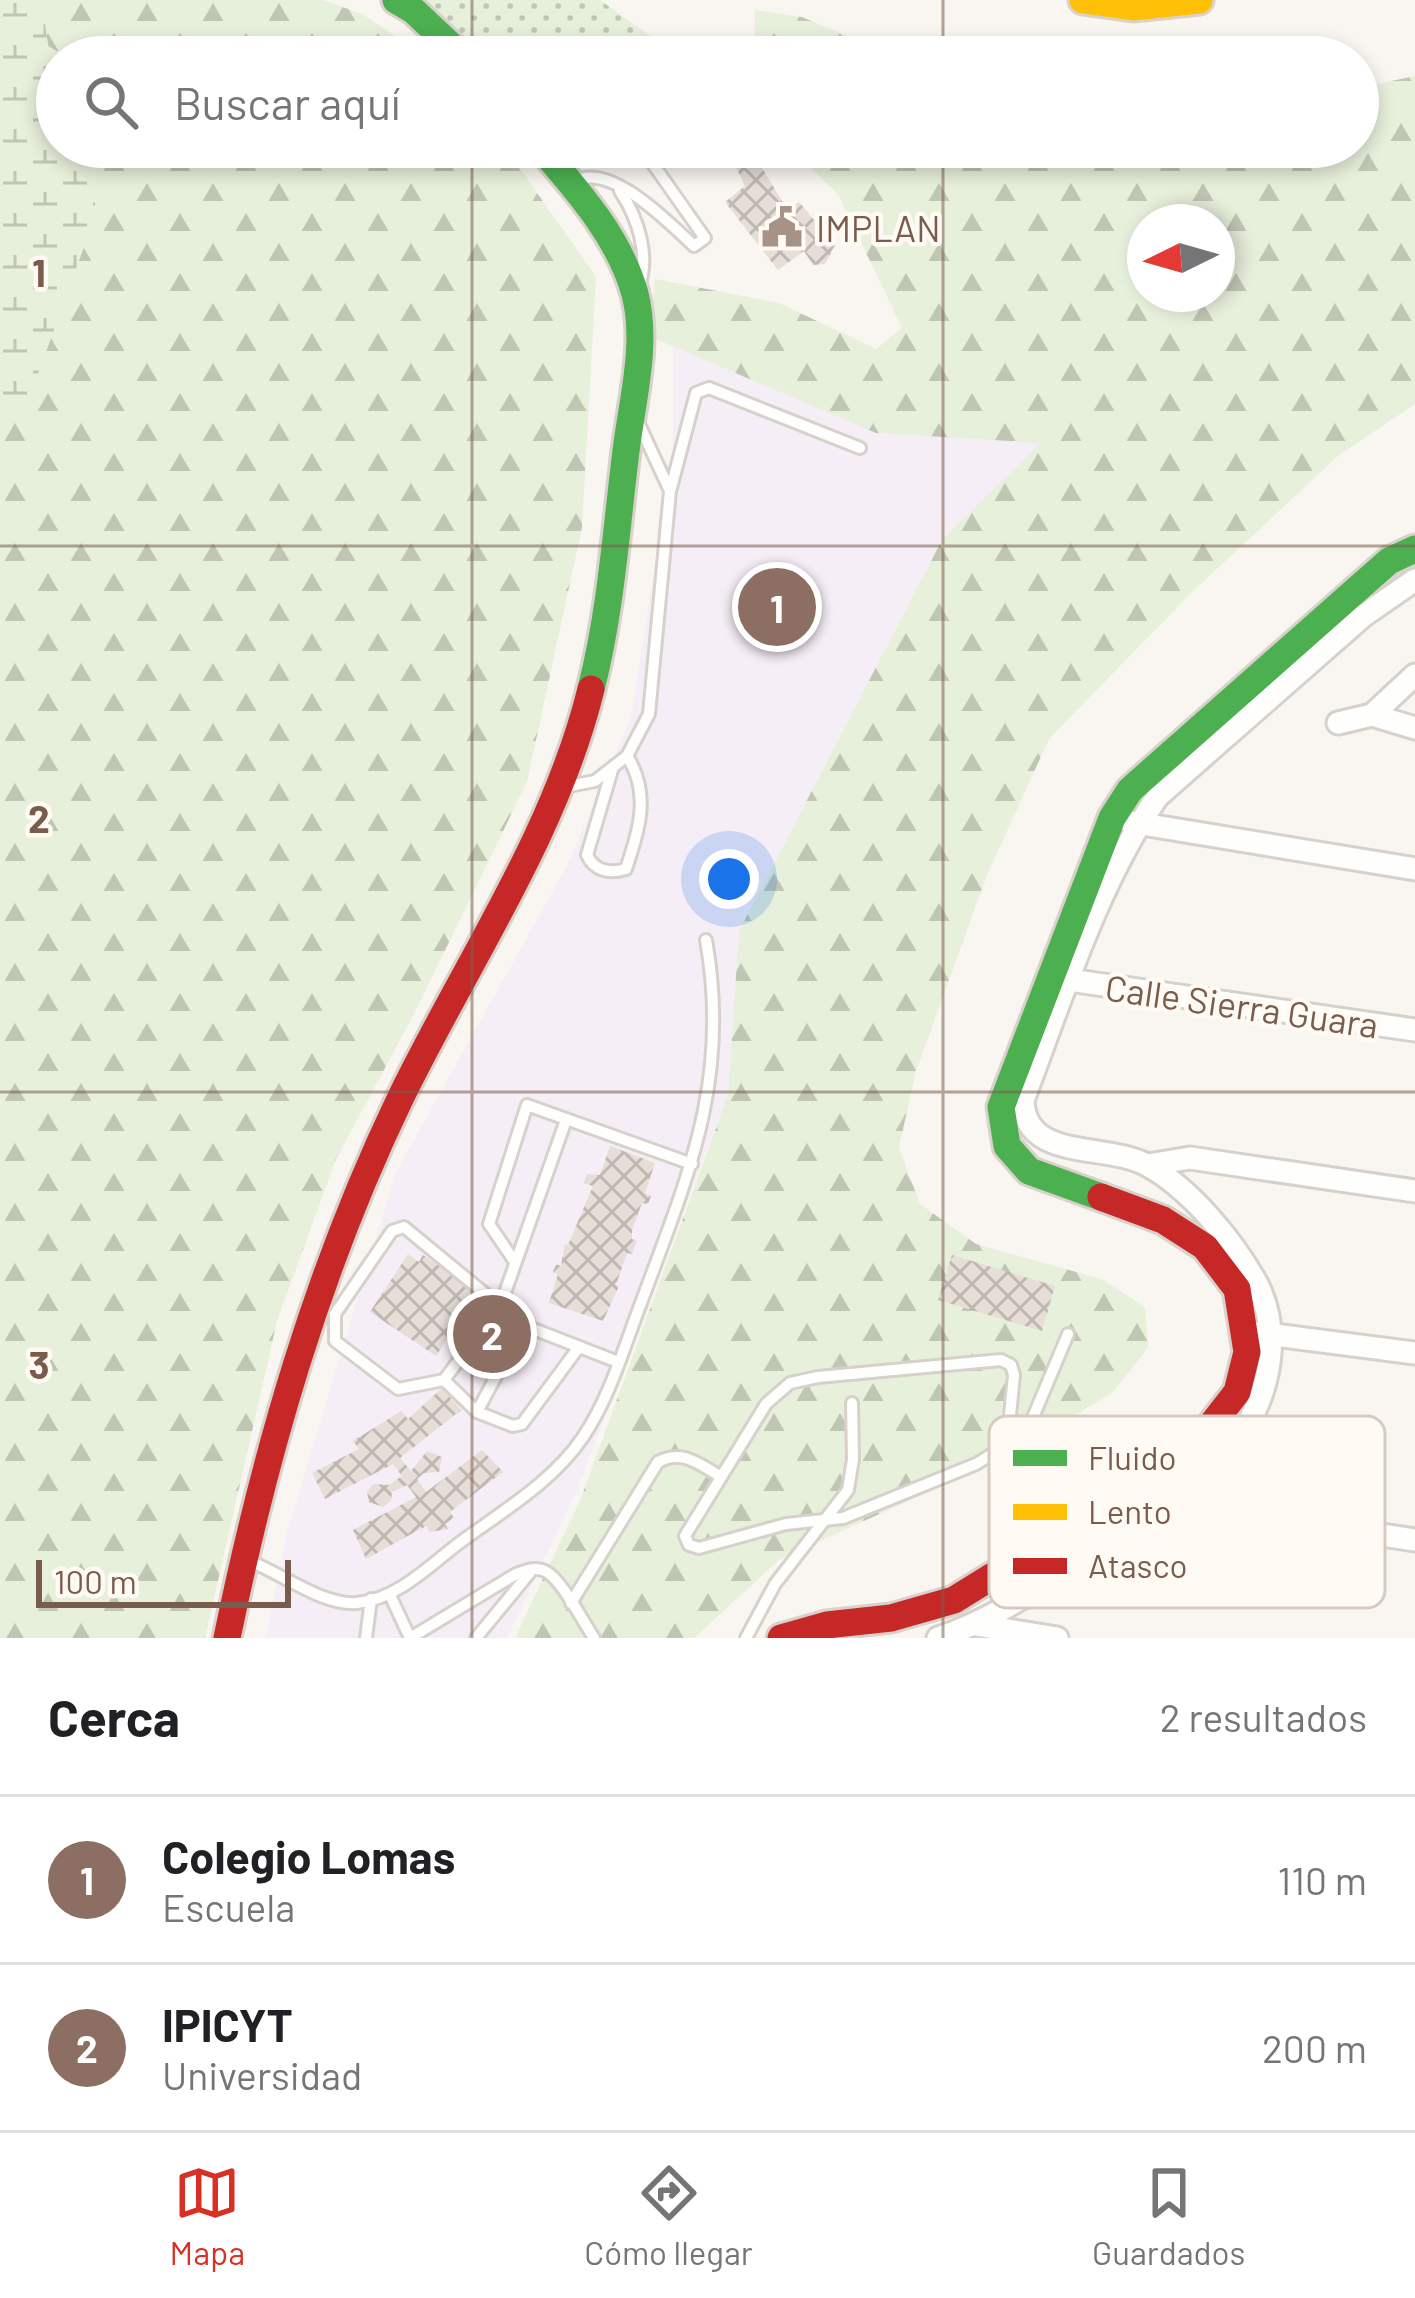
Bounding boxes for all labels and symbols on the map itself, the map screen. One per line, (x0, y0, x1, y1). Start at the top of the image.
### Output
public building icon: IMPLAN (759, 204, 805, 250)
north arrow (1127, 204, 1235, 312)
place label: IMPLAN (816, 206, 941, 249)
text: 1 (32, 248, 46, 295)
pin: 1 (738, 562, 816, 652)
text: 2 (28, 794, 50, 841)
your location (699, 849, 759, 909)
street label: Calle Sierra Guara (1103, 965, 1381, 1045)
pin: 2 (453, 1289, 531, 1379)
text: 3 (28, 1340, 50, 1387)
legend (989, 1416, 1385, 1608)
text: Fluido (1088, 1437, 1176, 1477)
text: Lento (1088, 1491, 1172, 1531)
text: Atasco (1088, 1545, 1187, 1585)
scale bar (36, 1554, 291, 1607)

